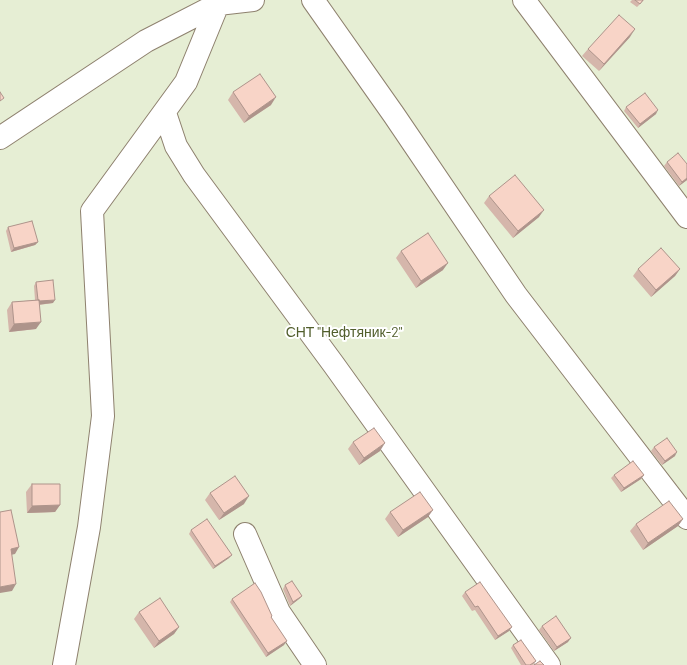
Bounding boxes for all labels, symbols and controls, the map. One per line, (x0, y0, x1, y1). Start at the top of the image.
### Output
park label: СНТ "Нефтяник-2" (286, 324, 402, 340)

